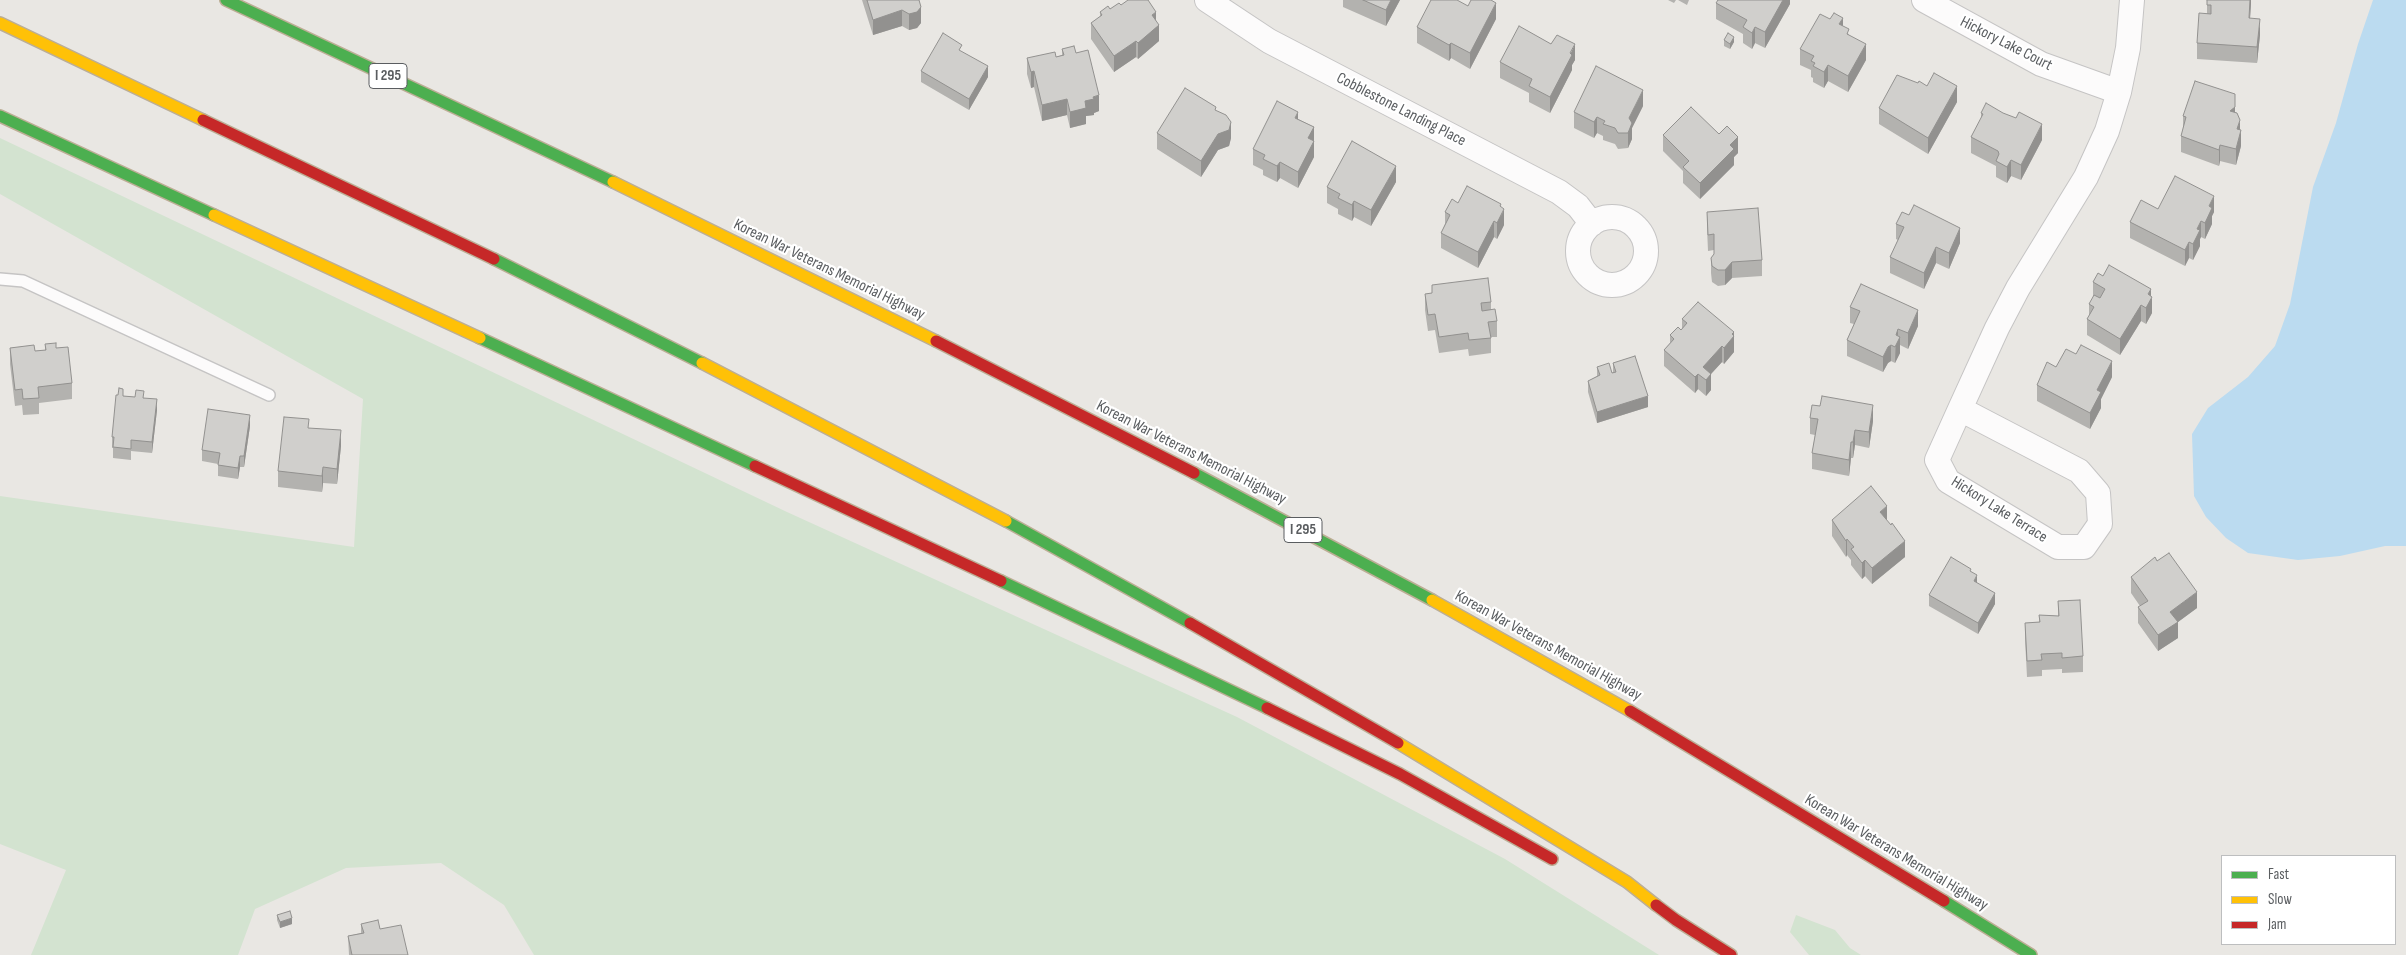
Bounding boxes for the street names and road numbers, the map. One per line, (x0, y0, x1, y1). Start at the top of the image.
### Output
street label: Hickory Lake Court (1957, 13, 2055, 75)
road number: I 295 (369, 64, 407, 88)
street label: Cobblestone Landing Place (1333, 69, 1469, 151)
street label: Korean War Veterans Memorial Highway (730, 215, 928, 325)
street label: Korean War Veterans Memorial Highway (1093, 397, 1289, 509)
street label: Hickory Lake Terrace (1947, 473, 2051, 547)
road number: I 295 (1284, 518, 1322, 542)
street label: Korean War Veterans Memorial Highway (1451, 587, 1645, 705)
street label: Korean War Veterans Memorial Highway (1801, 791, 1991, 915)

